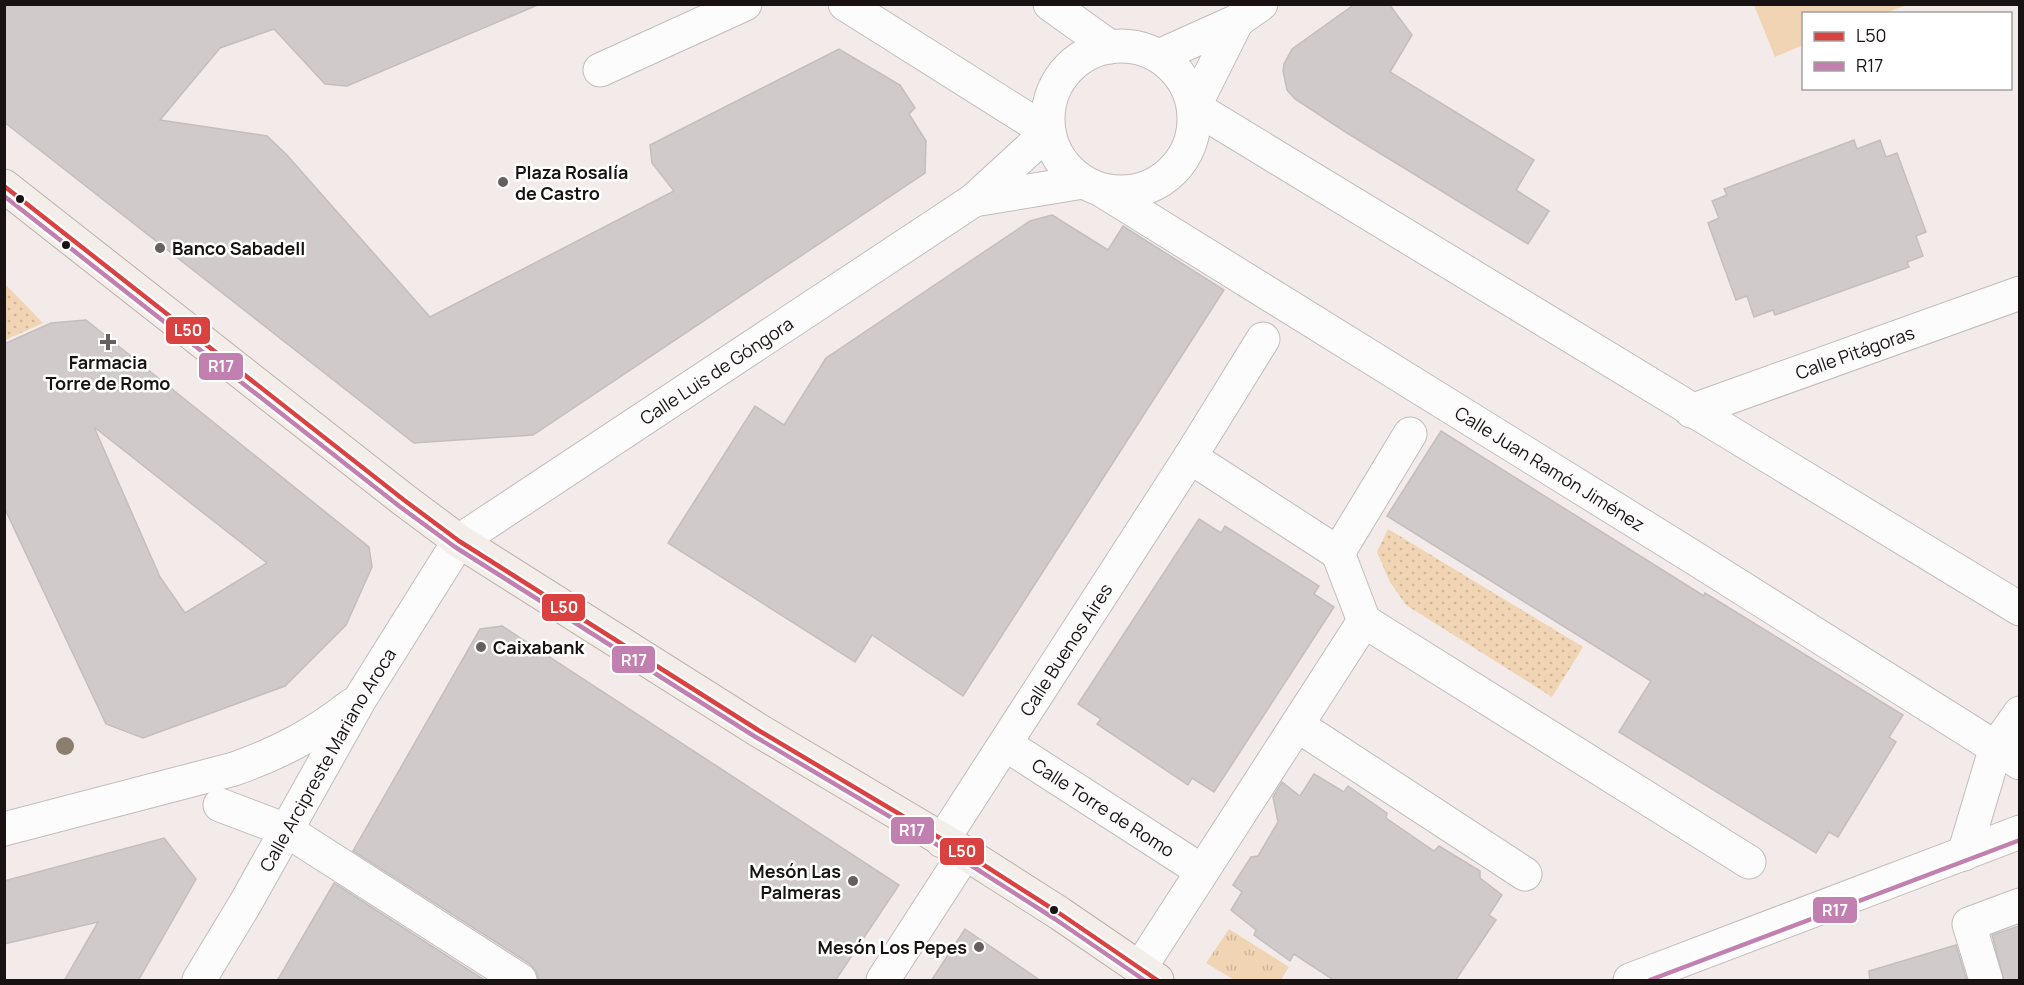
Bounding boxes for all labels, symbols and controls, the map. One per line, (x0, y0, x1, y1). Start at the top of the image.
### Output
legend (1802, 12, 2012, 90)
text: L50 (1856, 23, 1887, 47)
text: R17 (1856, 53, 1883, 77)
place label: Plaza Rosalía de Castro (515, 160, 628, 205)
marker: Plaza Rosalía de Castro (496, 175, 510, 189)
unlabelled marker (14, 193, 26, 205)
place label: Banco Sabadell (172, 236, 305, 260)
unlabelled marker (60, 239, 72, 251)
marker: Banco Sabadell (153, 241, 167, 255)
street label: Calle Luis de Góngora (635, 311, 798, 430)
line badge: L50 (165, 316, 211, 345)
text: L50 (174, 319, 202, 341)
street label: Calle Pitágoras (1792, 320, 1917, 385)
marker: Farmacia Torre de Romo (101, 335, 115, 349)
place label: Farmacia Torre de Romo (46, 350, 170, 395)
line badge: R17 (198, 352, 244, 381)
text: R17 (208, 355, 234, 377)
street label: Calle Juan Ramón Jiménez (1451, 400, 1649, 536)
street label: Calle Buenos Aires (1014, 578, 1117, 721)
line badge: L50 (541, 593, 586, 622)
text: L50 (550, 596, 578, 618)
place label: Caixabank (493, 635, 585, 659)
marker: Caixabank (474, 640, 488, 654)
street label: Calle Arcipreste Mariano Aroca (254, 643, 401, 876)
line badge: R17 (611, 645, 656, 674)
text: R17 (621, 649, 647, 671)
street label: Calle Torre de Romo (1027, 753, 1179, 862)
line badge: R17 (890, 816, 935, 845)
text: R17 (899, 819, 925, 841)
line badge: L50 (939, 837, 985, 866)
text: L50 (948, 840, 976, 862)
place label: Mesón Las Palmeras (749, 859, 841, 904)
marker: Mesón Las Palmeras (846, 874, 860, 888)
line badge: R17 (1812, 896, 1858, 924)
text: R17 (1822, 899, 1848, 921)
unlabelled marker (1048, 904, 1060, 916)
place label: Mesón Los Pepes (818, 935, 967, 959)
marker: Mesón Los Pepes (972, 940, 986, 954)

